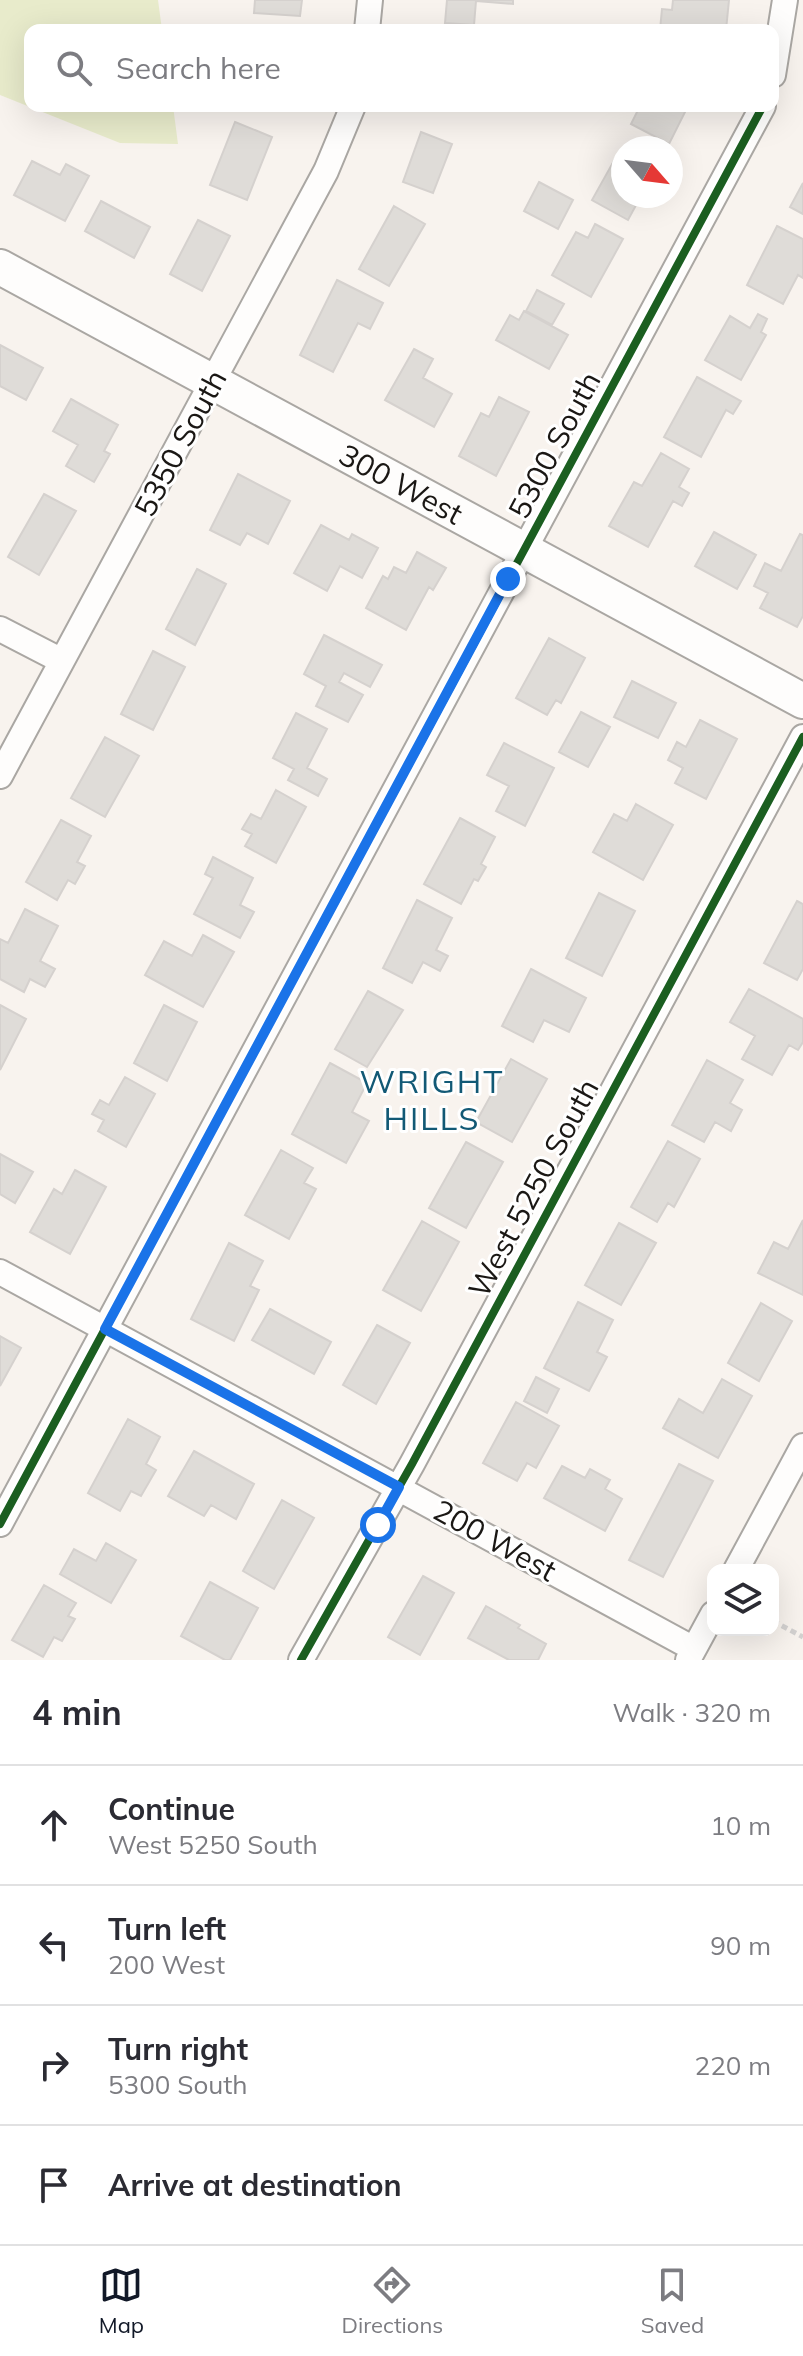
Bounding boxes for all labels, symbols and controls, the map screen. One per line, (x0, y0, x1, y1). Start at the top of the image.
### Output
search box (24, 24, 779, 112)
icon: search (52, 46, 96, 90)
text: Search here (116, 49, 281, 87)
north arrow (611, 136, 683, 208)
street label: 5350 South (125, 363, 235, 523)
street label: 5300 South (499, 365, 609, 525)
street label: 300 West (333, 435, 470, 533)
route end (490, 561, 526, 597)
district label: WRIGHT HILLS (359, 1061, 505, 1138)
street label: West 5250 South (459, 1072, 607, 1304)
street label: 200 West (427, 1491, 563, 1589)
route start (360, 1507, 396, 1543)
map controls (707, 1564, 779, 1636)
button: layers (707, 1564, 779, 1636)
text: 4 min (32, 1691, 122, 1734)
text: Walk · 320 m (612, 1696, 771, 1729)
text: Continue (108, 1790, 235, 1828)
icon: ahead (32, 1803, 76, 1847)
text: 10 m (710, 1809, 771, 1842)
text: West 5250 South (108, 1828, 318, 1861)
text: Turn left (108, 1910, 226, 1948)
icon: left (32, 1923, 76, 1967)
text: 90 m (710, 1929, 771, 1962)
text: 200 West (108, 1948, 225, 1981)
text: Turn right (108, 2030, 248, 2068)
icon: right (32, 2043, 76, 2087)
text: 220 m (695, 2049, 771, 2082)
text: 5300 South (108, 2068, 248, 2101)
icon: arrive (32, 2163, 76, 2207)
text: Arrive at destination (108, 2166, 402, 2204)
tab: Map (99, 2263, 144, 2339)
tab: Directions (342, 2263, 443, 2339)
tab: Saved (641, 2263, 704, 2339)

